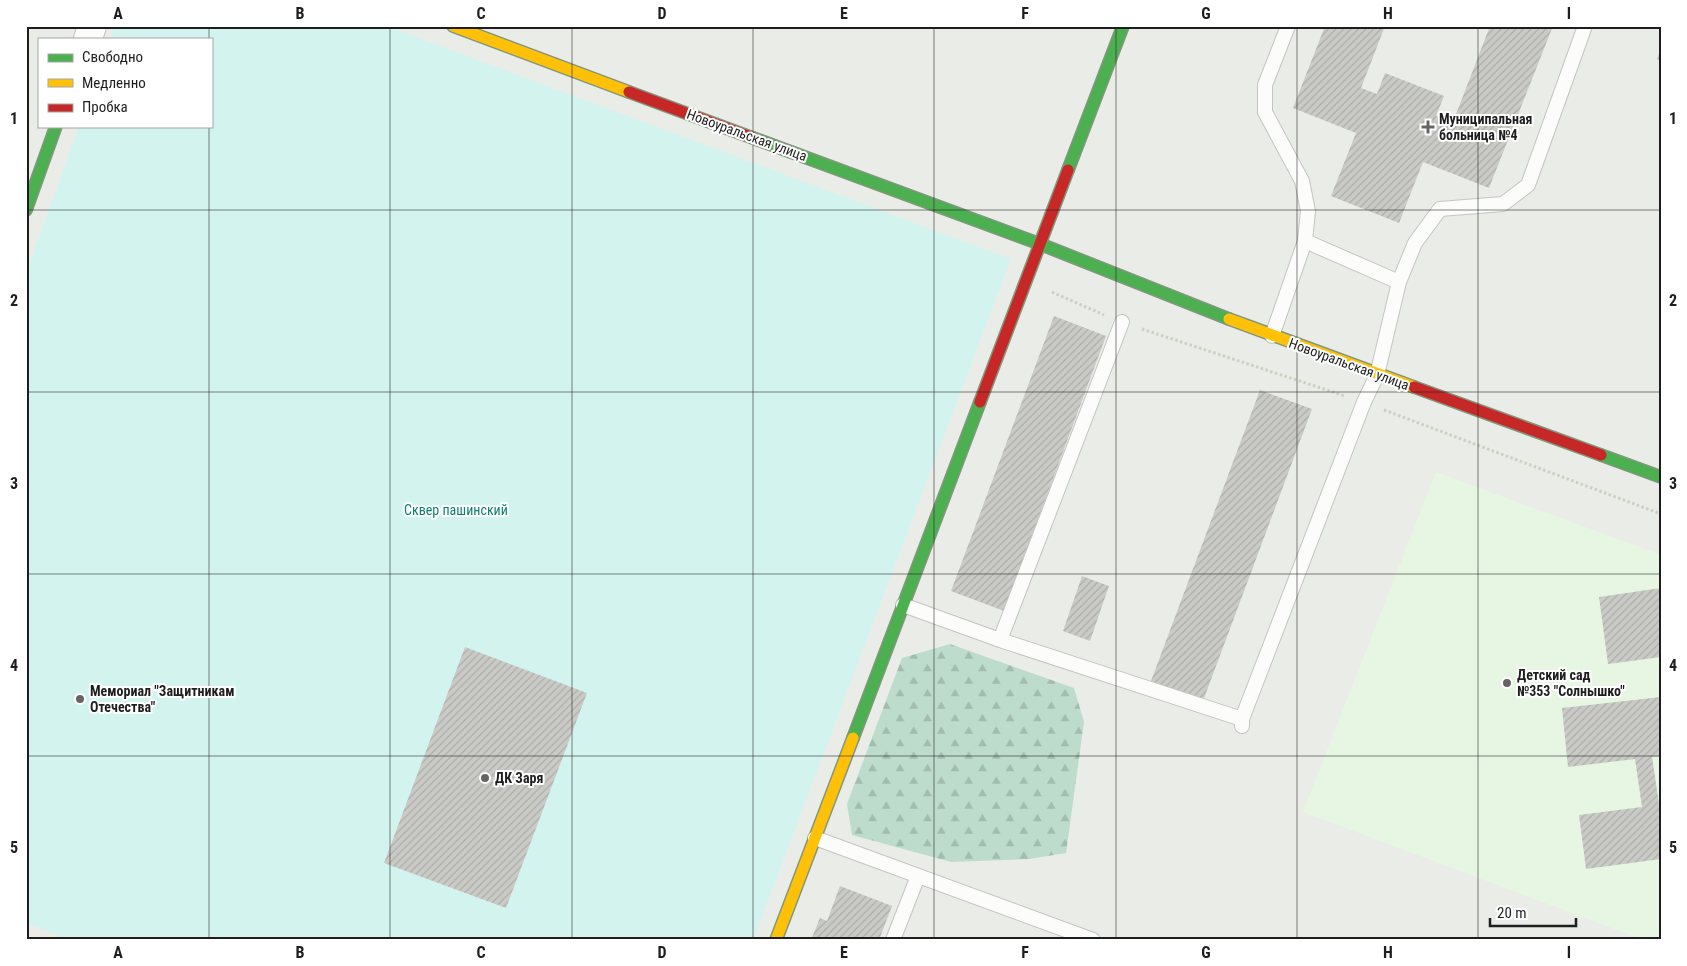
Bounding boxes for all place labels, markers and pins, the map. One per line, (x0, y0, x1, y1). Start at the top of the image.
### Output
place label: Муниципальная больница №4 (1439, 111, 1533, 143)
marker: Муниципальная больница №4 (1421, 120, 1435, 134)
place label: Детский сад №353 "Солнышко" (1517, 667, 1625, 699)
marker: Детский сад №353 "Солнышко" (1501, 677, 1513, 689)
place label: Мемориал "Защитникам Отечества" (90, 683, 234, 715)
marker: Мемориал "Защитникам Отечества" (74, 693, 86, 705)
place label: ДК Заря (495, 770, 543, 786)
marker: ДК Заря (479, 772, 491, 784)

